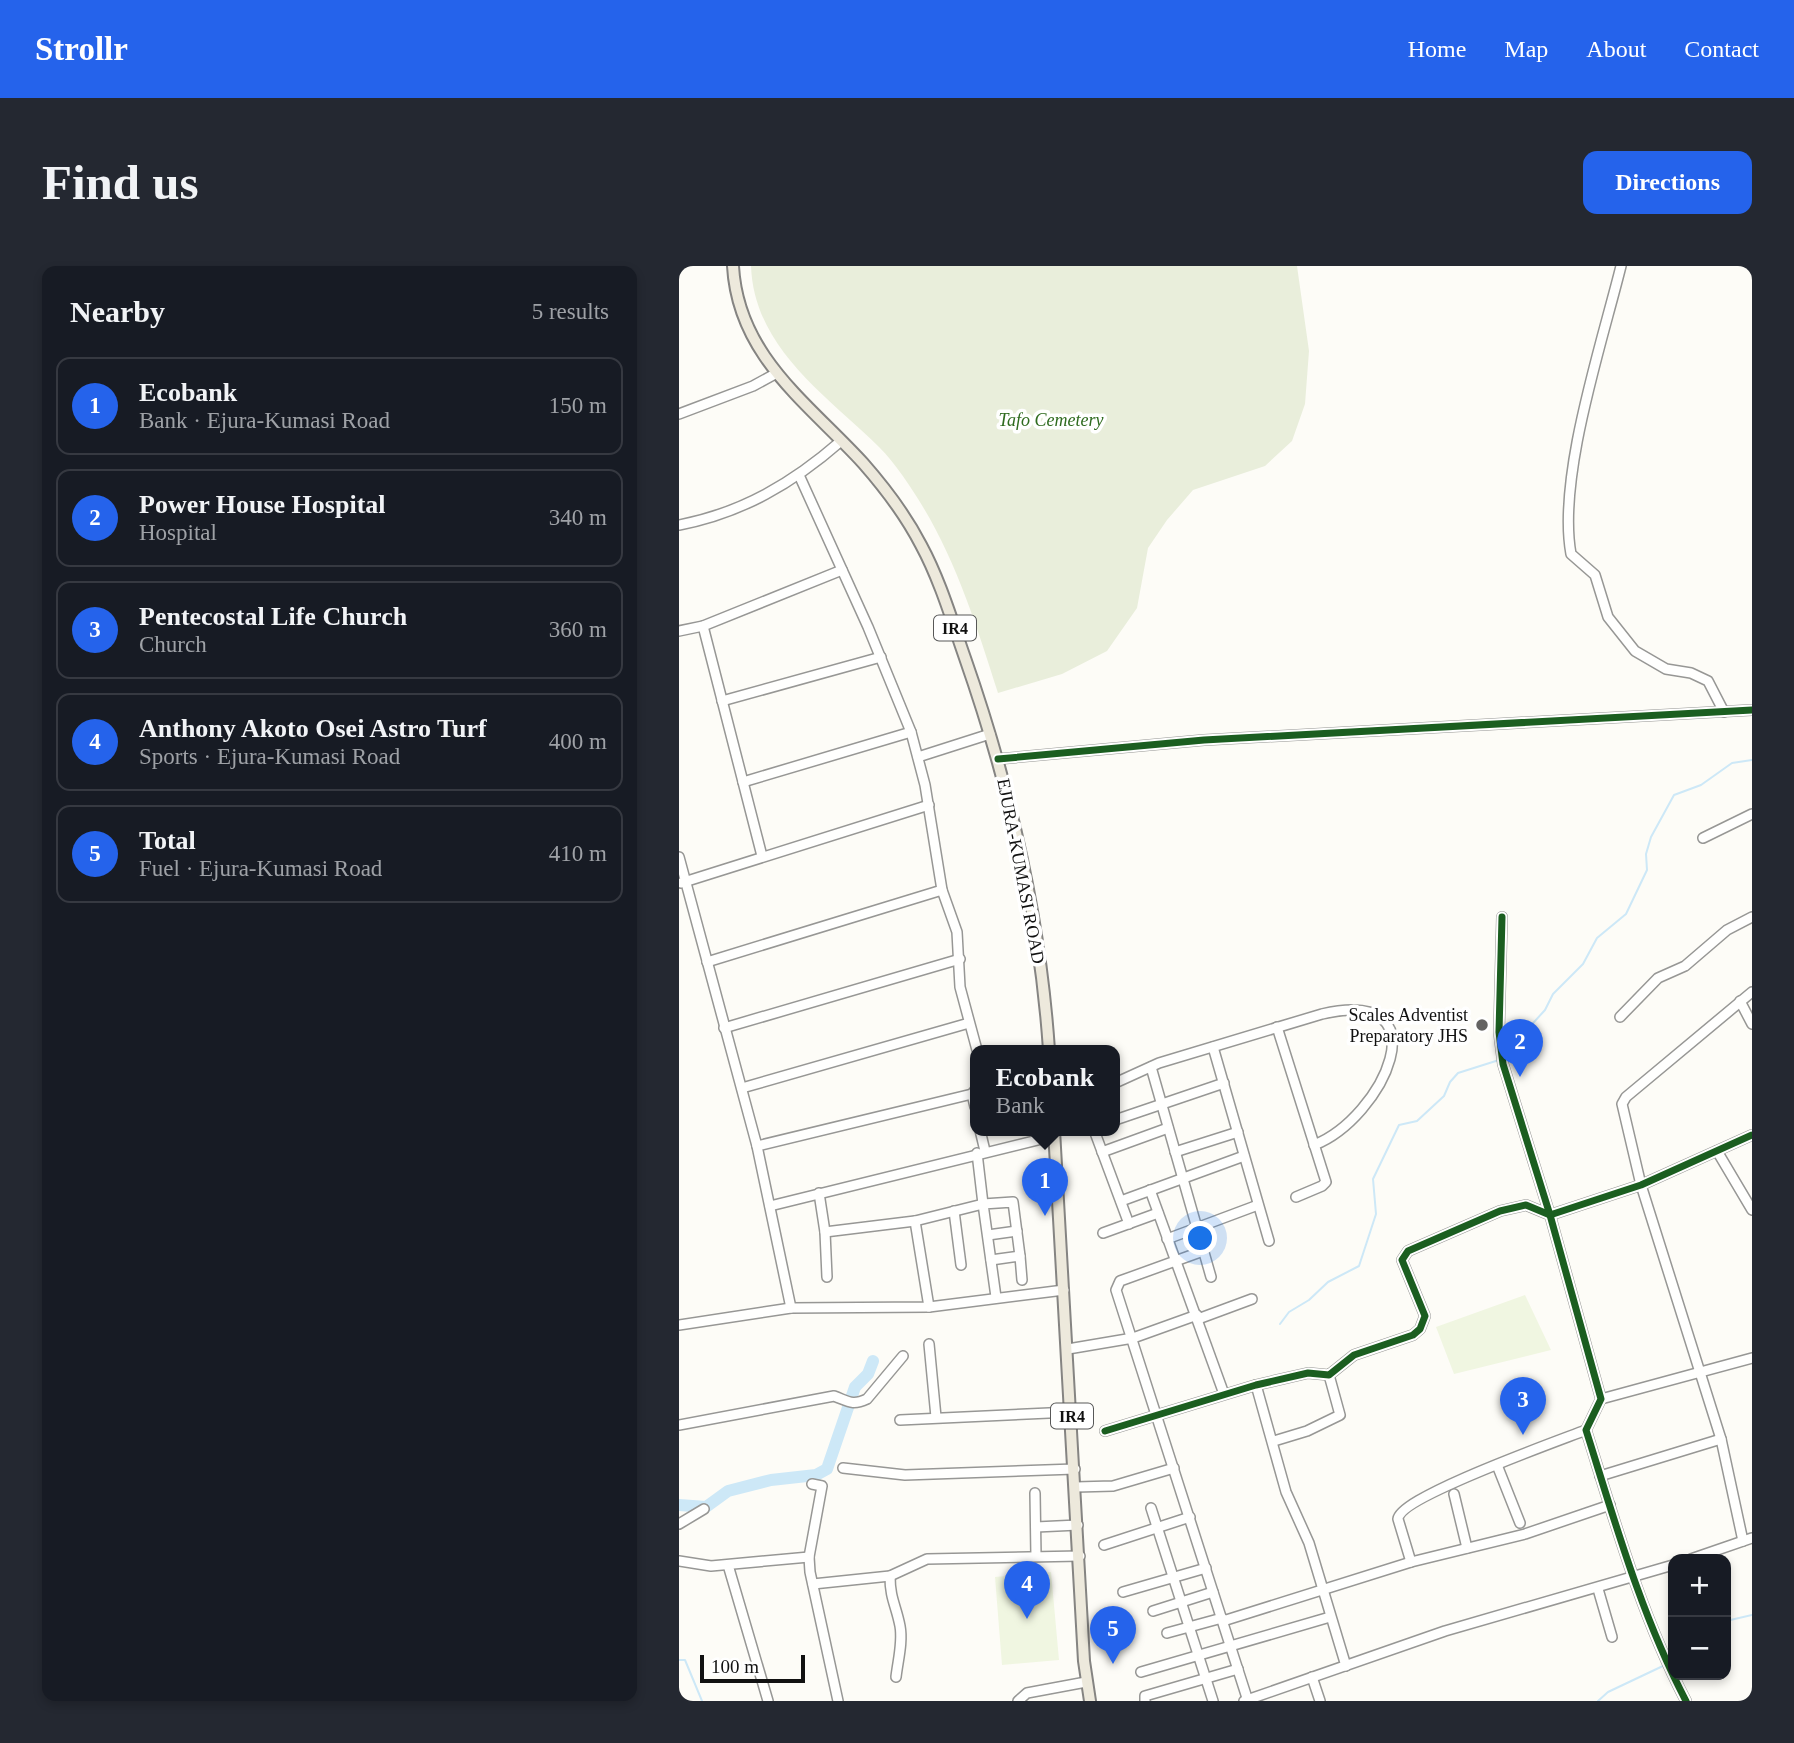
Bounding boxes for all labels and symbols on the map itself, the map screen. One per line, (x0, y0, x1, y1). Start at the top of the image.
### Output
park label: Tafo Cemetery (999, 410, 1103, 430)
road number: IR4 (934, 616, 976, 640)
street label: EJURA-KUMASI ROAD (993, 777, 1049, 965)
place label: Scales Adventist Preparatory JHS (1349, 1005, 1468, 1046)
marker: Scales Adventist Preparatory JHS (1474, 1017, 1490, 1033)
pin: 2 (1497, 1019, 1543, 1077)
pin: 1 (1022, 1158, 1068, 1216)
your location (1183, 1221, 1217, 1255)
pin: 3 (1500, 1377, 1546, 1435)
road number: IR4 (1051, 1404, 1093, 1428)
pin: 4 (1004, 1561, 1050, 1619)
pin: 5 (1090, 1606, 1136, 1664)
scale bar (700, 1652, 805, 1684)

